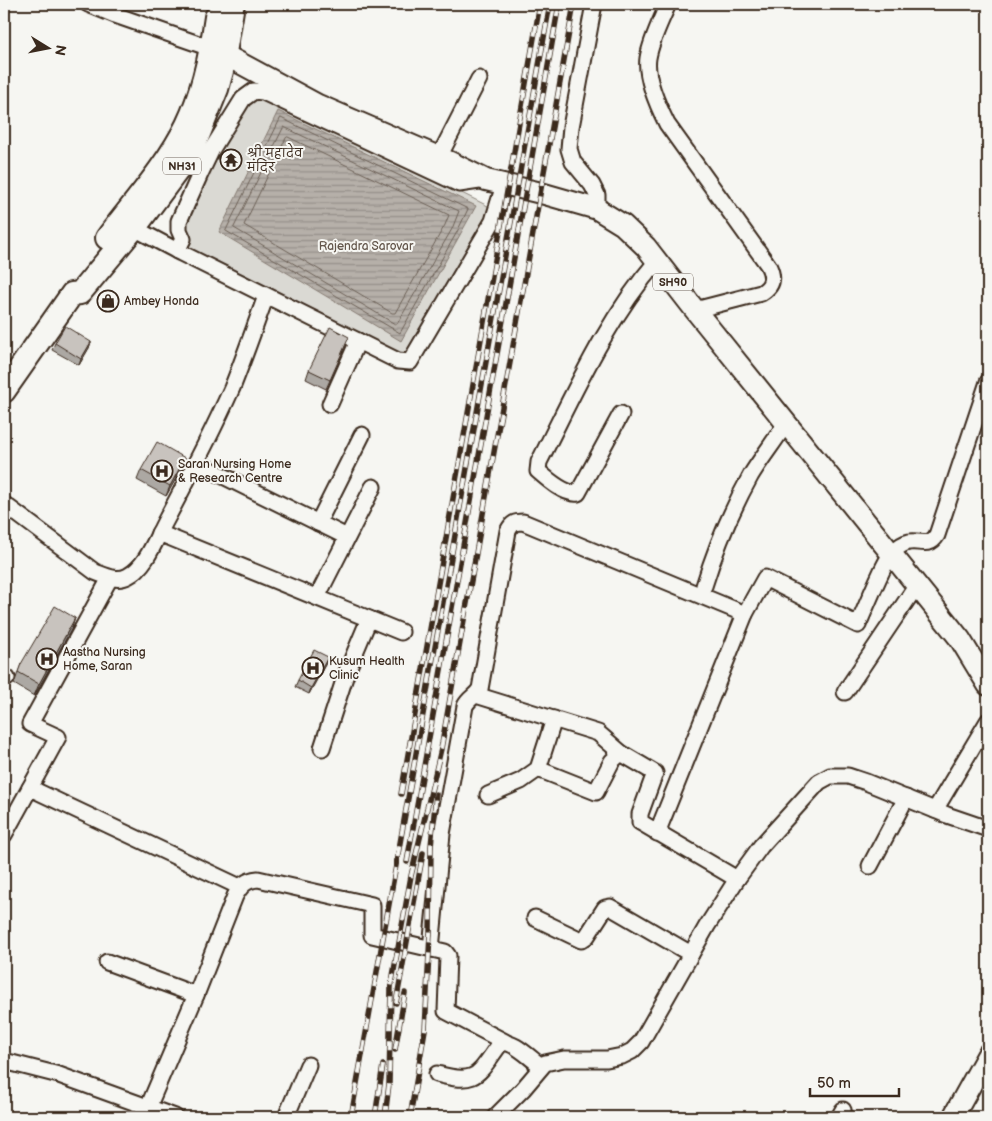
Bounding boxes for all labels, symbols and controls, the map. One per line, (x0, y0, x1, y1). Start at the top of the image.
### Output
north arrow (22, 22, 72, 72)
text: N (51, 44, 70, 57)
place label: श्री महादेव मंदिर (246, 142, 304, 175)
temple icon: श्री महादेव मंदिर (219, 148, 243, 172)
road number: NH31 (163, 158, 201, 175)
park label: Rajendra Sarovar (319, 239, 414, 254)
road number: SH90 (653, 274, 693, 290)
shop icon: Ambey Honda (96, 289, 120, 313)
place label: Ambey Honda (124, 294, 199, 309)
place label: Saran Nursing Home & Research Centre (178, 457, 291, 486)
hospital icon: Saran Nursing Home & Research Centre (150, 459, 174, 483)
place label: Aastha Nursing Home, Saran (63, 645, 146, 674)
hospital icon: Aastha Nursing Home, Saran (35, 647, 59, 671)
place label: Kusum Health Clinic (329, 654, 405, 683)
hospital icon: Kusum Health Clinic (301, 656, 325, 680)
scale bar (810, 1066, 898, 1098)
text: 50 m (817, 1074, 851, 1093)

